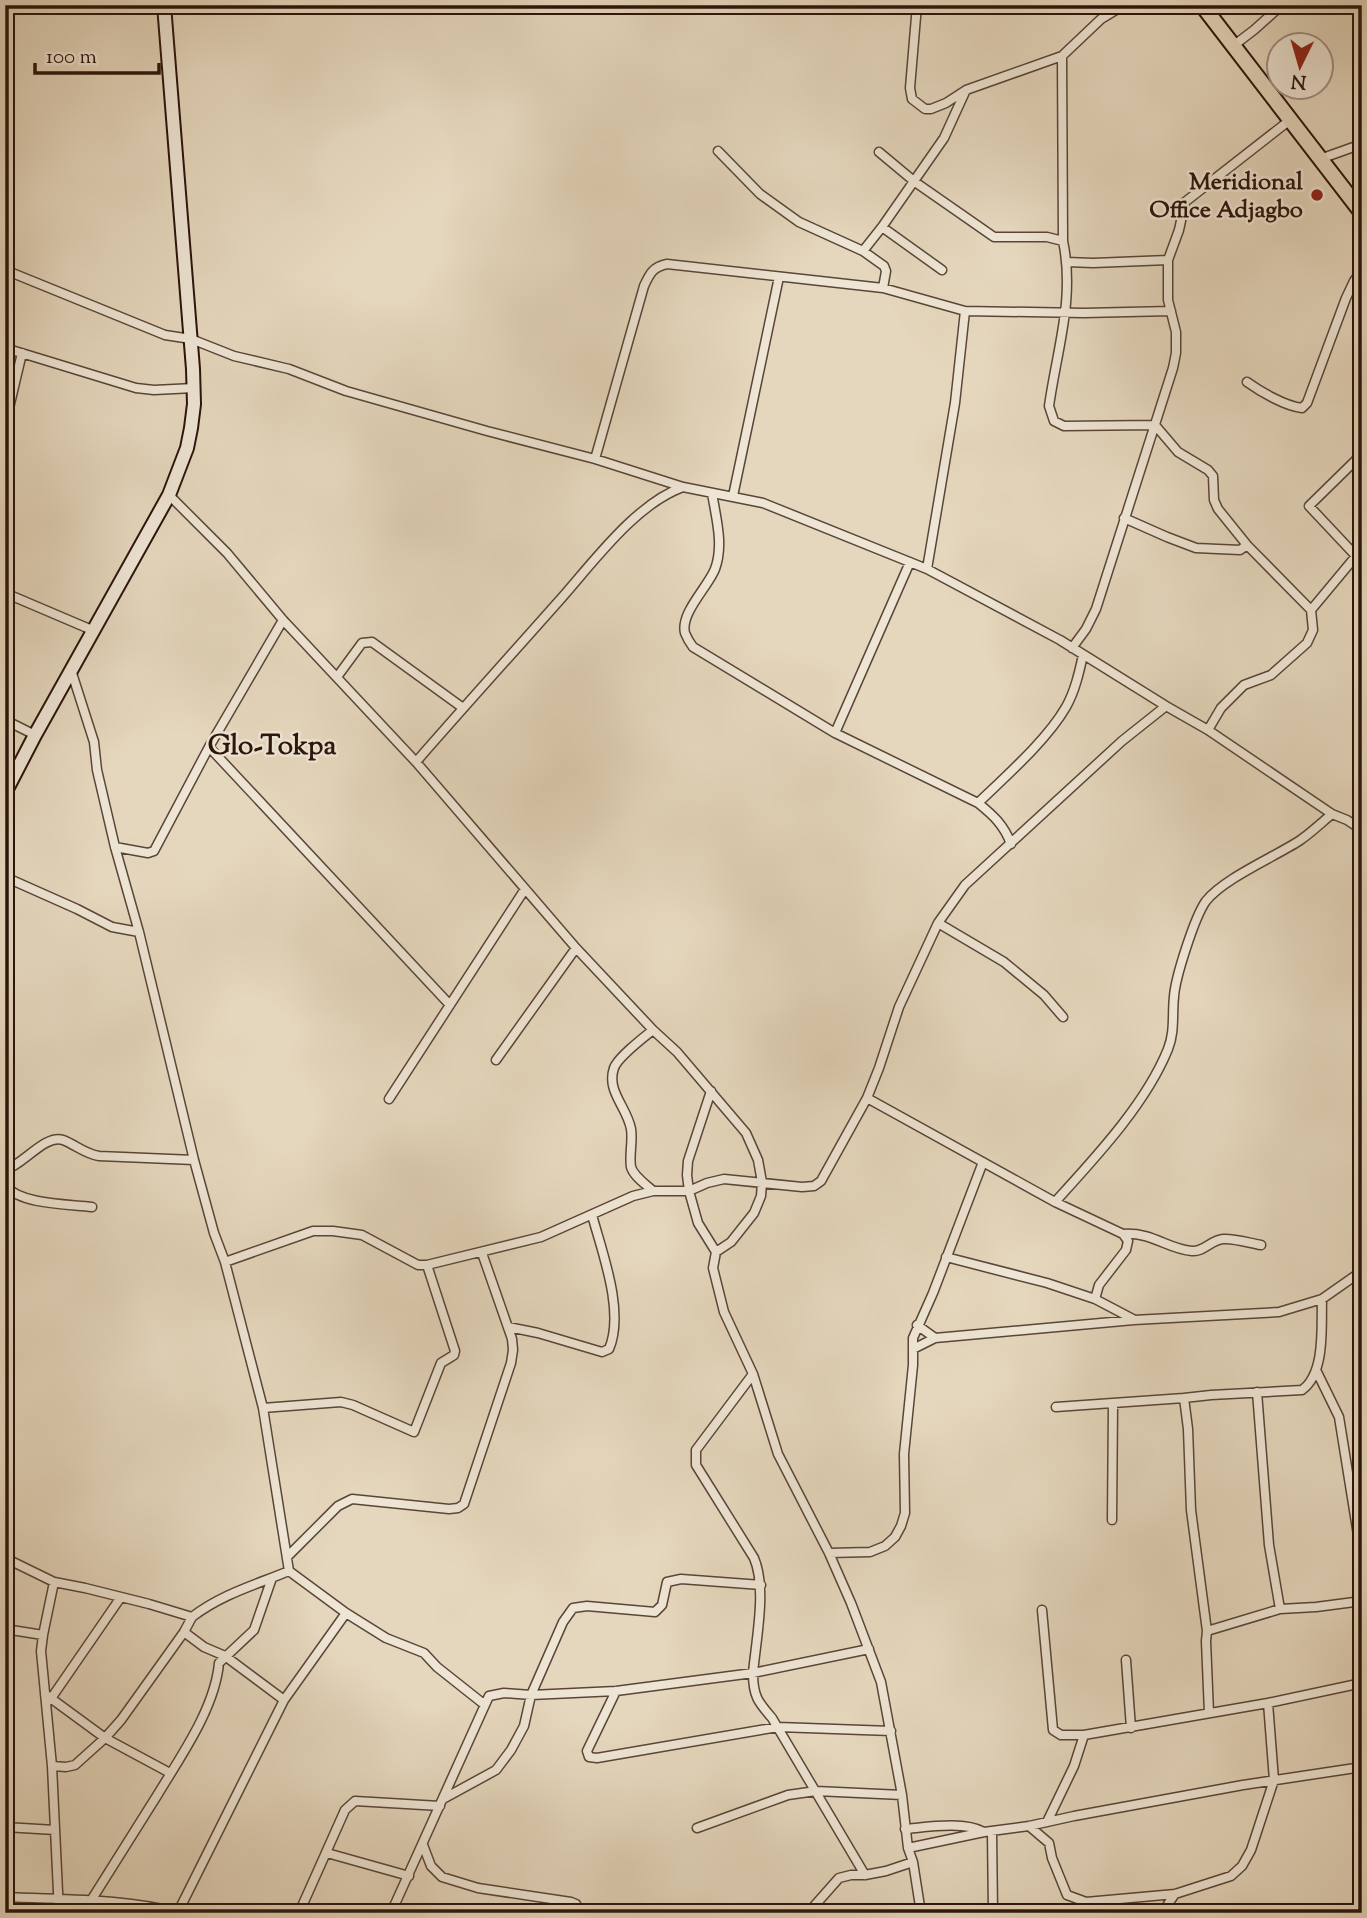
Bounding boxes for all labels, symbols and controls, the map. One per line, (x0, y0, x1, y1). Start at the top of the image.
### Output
scale bar (35, 32, 159, 76)
north arrow (1266, 32, 1336, 102)
text: 100 m (46, 43, 97, 73)
text: N (1290, 66, 1307, 95)
place label: Meridional Office Adjagbo (1149, 166, 1303, 228)
marker: Meridional Office Adjagbo (1309, 187, 1325, 203)
district label: Glo-Tokpa (208, 727, 336, 767)

